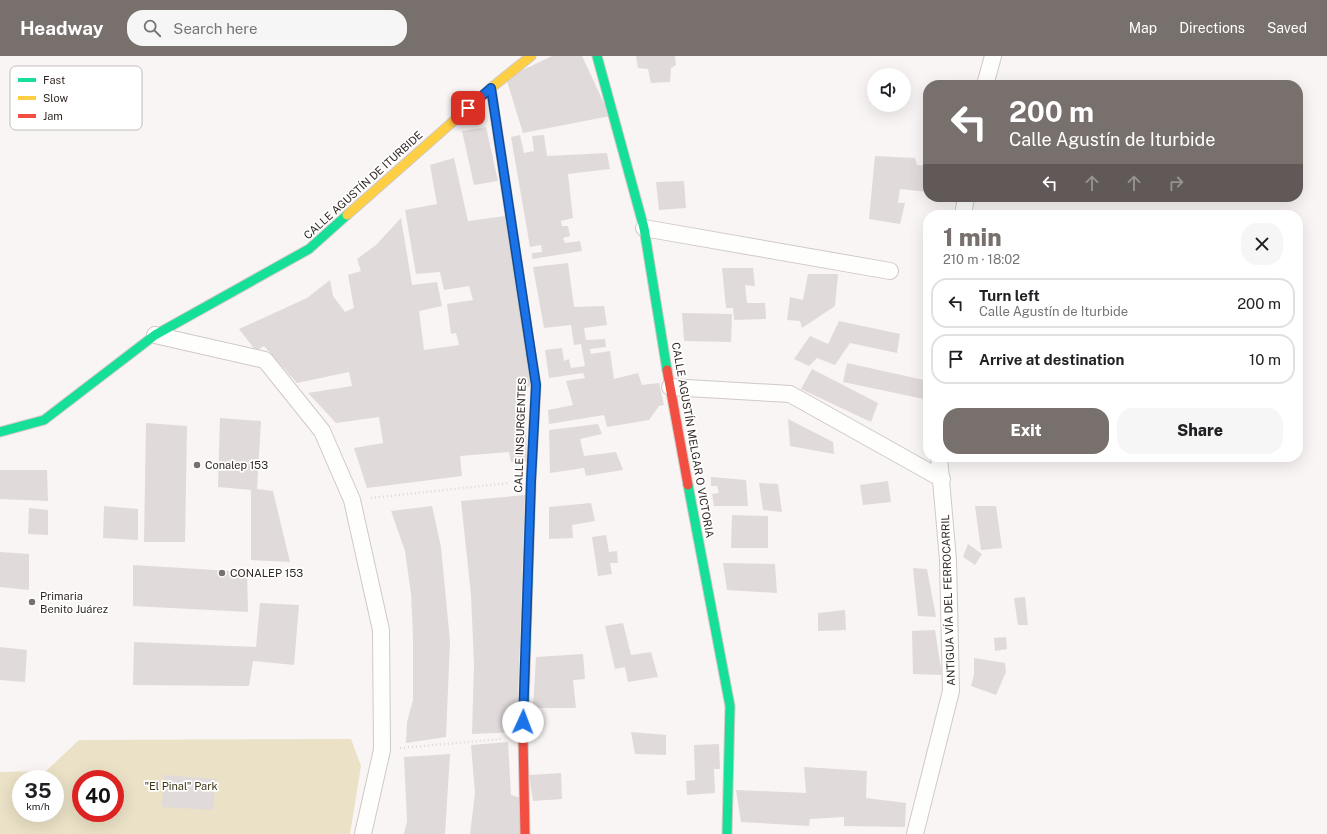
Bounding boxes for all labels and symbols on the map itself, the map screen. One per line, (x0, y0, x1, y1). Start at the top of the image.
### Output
legend (10, 66, 142, 130)
text: Fast (43, 74, 65, 86)
pin (451, 91, 485, 125)
text: Slow (43, 92, 69, 104)
text: Jam (43, 110, 63, 122)
street label: CALLE AGUSTÍN DE ITURBIDE (301, 128, 425, 241)
street label: CALLE AGUSTÍN MELGAR O VICTORIA (670, 341, 717, 539)
street label: CALLE INSURGENTES (512, 377, 528, 493)
place label: Conalep 153 (205, 459, 268, 471)
marker: Conalep 153 (192, 460, 202, 470)
street label: ANTIGUA VÍA DEL FERROCARRIL (938, 514, 957, 686)
place label: CONALEP 153 (230, 567, 303, 579)
marker: CONALEP 153 (217, 568, 227, 578)
place label: Primaria Benito Juárez (40, 590, 108, 615)
marker: Primaria Benito Juárez (27, 597, 37, 607)
position arrow (502, 701, 544, 743)
speed limit sign: 40 (72, 770, 124, 822)
park label: "El Pinal" Park (144, 780, 218, 792)

